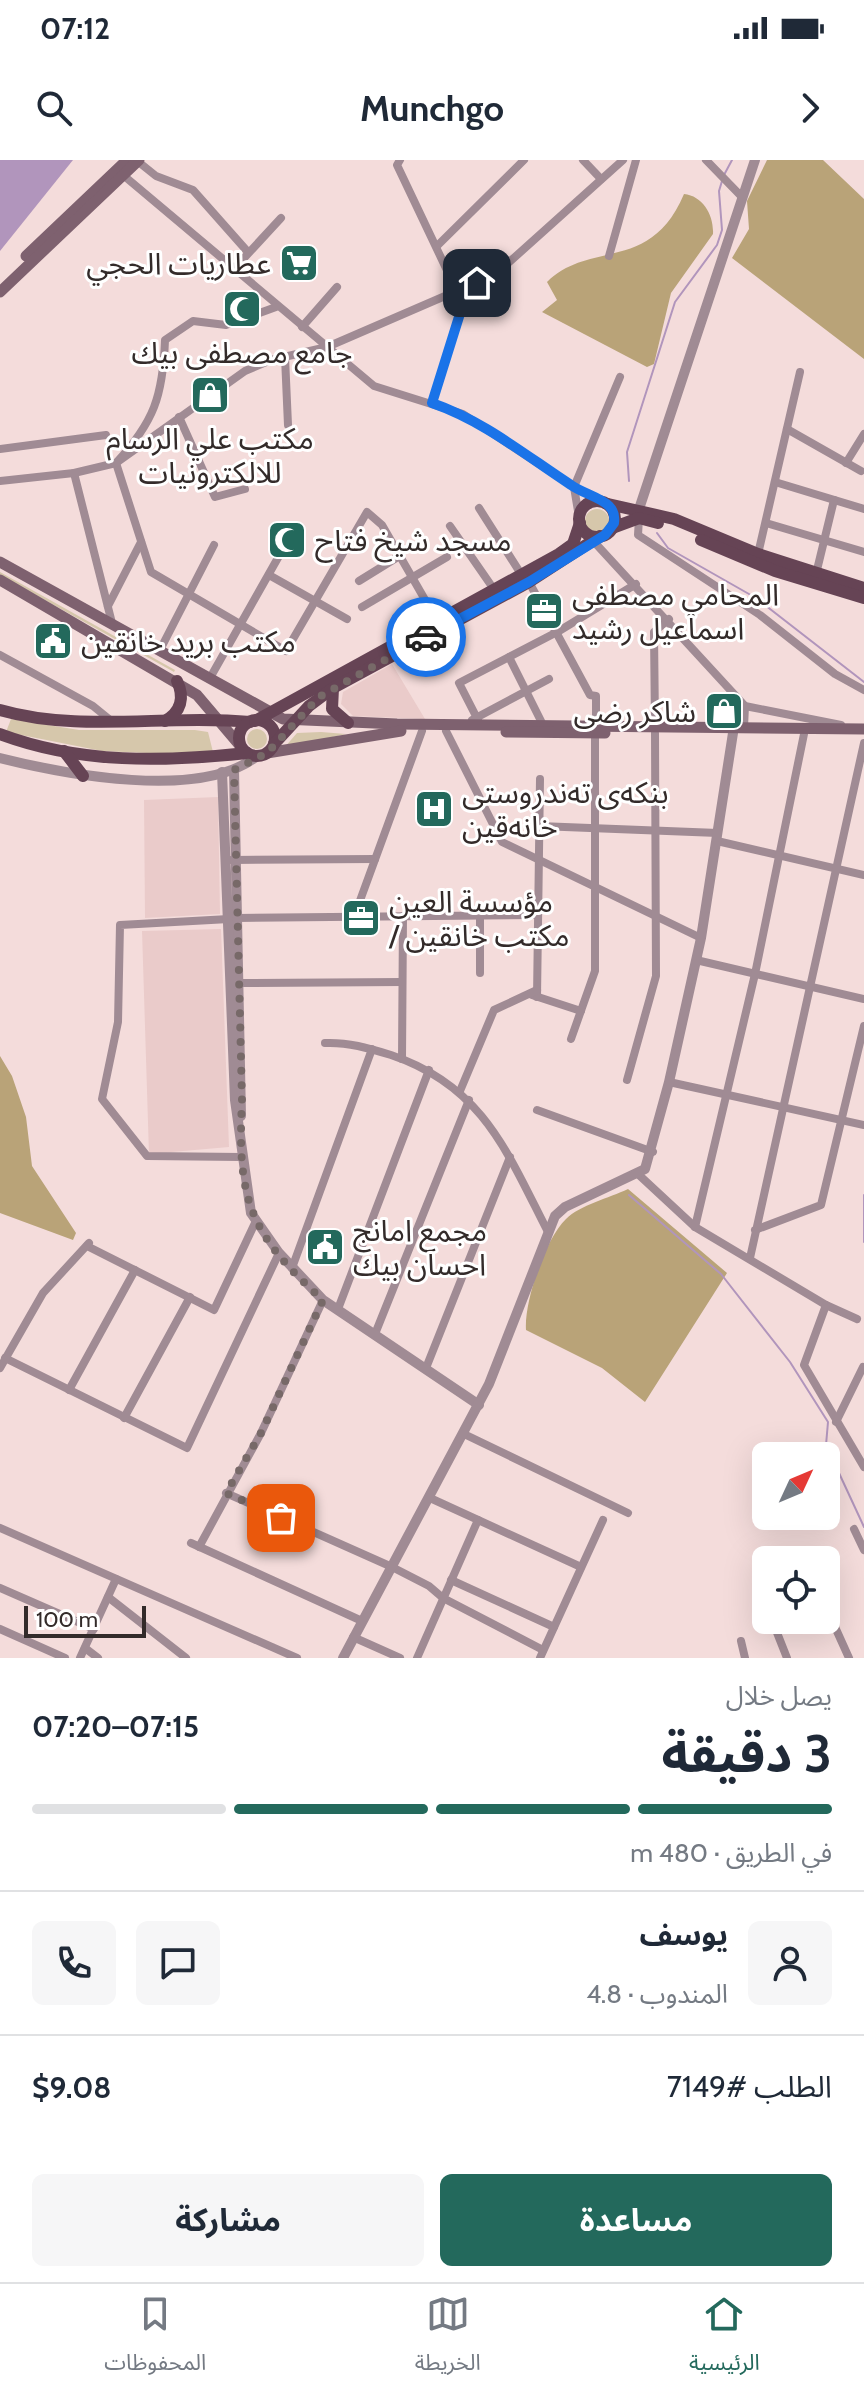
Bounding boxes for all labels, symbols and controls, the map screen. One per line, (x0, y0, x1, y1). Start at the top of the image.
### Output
text: 07:12 (40, 10, 110, 47)
icon: search (32, 86, 76, 130)
text: Munchgo (360, 86, 504, 130)
icon: forward (788, 86, 832, 130)
supermarket icon: عطاريات الحجي (278, 242, 320, 284)
place label: عطاريات الحجي (86, 245, 271, 286)
pin (443, 249, 511, 317)
icon: home (455, 261, 499, 305)
mosque icon: جامع مصطفى بيك (221, 288, 263, 330)
place label: جامع مصطفى بيك (132, 334, 352, 375)
shop icon: مكتب علي الرسام للالكترونيات (189, 374, 231, 416)
place label: مكتب علي الرسام للالكترونيات (106, 420, 314, 491)
mosque icon: مسجد شيخ فتاح (266, 519, 308, 561)
place label: مسجد شيخ فتاح (315, 522, 512, 563)
place label: المحامي مصطفى اسماعيل رشيد (572, 576, 779, 647)
office icon: المحامي مصطفى اسماعيل رشيد (523, 590, 565, 632)
courier (386, 597, 466, 677)
icon: car (404, 615, 448, 659)
public building icon: مكتب بريد خانقين (32, 620, 74, 662)
place label: مكتب بريد خانقين (81, 623, 296, 660)
shop icon: شاكر رضى (703, 690, 745, 732)
place label: شاكر رضى (573, 693, 696, 730)
place label: بنکەی تەندروستی خانەقین (462, 774, 669, 845)
hospital icon: بنکەی تەندروستی خانەقین (413, 788, 455, 830)
place label: مؤسسة العين / مكتب خانقين (388, 883, 570, 954)
office icon: مؤسسة العين / مكتب خانقين (340, 897, 382, 939)
place label: مجمع امانج احسان بيك (353, 1212, 487, 1283)
public building icon: مجمع امانج احسان بيك (304, 1226, 346, 1268)
north arrow (752, 1442, 840, 1530)
map controls (752, 1442, 840, 1634)
pin (247, 1484, 315, 1552)
icon: bag (259, 1496, 303, 1540)
button: locate (752, 1546, 840, 1634)
scale bar (24, 1602, 146, 1638)
text: 100 m (36, 1606, 98, 1633)
text: يصل خلال (726, 1680, 832, 1712)
text: 07:15–07:20 (32, 1708, 199, 1745)
text: 3 دقيقة (661, 1722, 832, 1785)
text: في الطريق · 480 m (630, 1837, 832, 1869)
text: يوسف (640, 1916, 728, 1953)
button: phone (32, 1921, 116, 2005)
button: chat (136, 1921, 220, 2005)
button: person (748, 1921, 832, 2005)
text: المندوب · 4.8 (586, 1978, 728, 2010)
text: الطلب #7149 (667, 2068, 832, 2105)
text: $9.08 (32, 2069, 111, 2106)
button: مشاركة (32, 2174, 424, 2266)
button: مساعدة (440, 2174, 832, 2266)
tab: المحفوظات (104, 2292, 206, 2386)
tab: الخريطة (415, 2292, 481, 2386)
tab: الرئيسية (689, 2292, 760, 2386)

